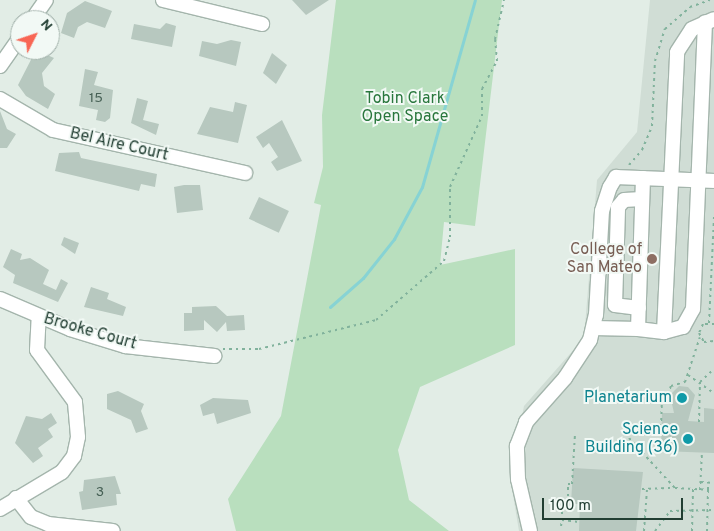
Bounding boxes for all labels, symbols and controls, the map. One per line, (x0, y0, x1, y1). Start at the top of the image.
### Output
north arrow (10, 10, 60, 60)
text: N (36, 16, 56, 35)
park label: Tobin Clark Open Space (362, 89, 448, 127)
house number: 15 (89, 91, 103, 107)
street label: Bel Aire Court (67, 124, 171, 166)
place label: College of San Mateo (567, 240, 642, 278)
marker: College of San Mateo (646, 253, 658, 265)
street label: Brooke Court (41, 310, 139, 354)
place label: Planetarium (584, 388, 672, 408)
marker: Planetarium (676, 392, 688, 404)
place label: Science Building (36) (585, 420, 678, 458)
marker: Science Building (36) (682, 433, 694, 445)
house number: 3 (96, 485, 104, 501)
scale bar (544, 488, 685, 520)
text: 100 m (550, 497, 591, 516)

